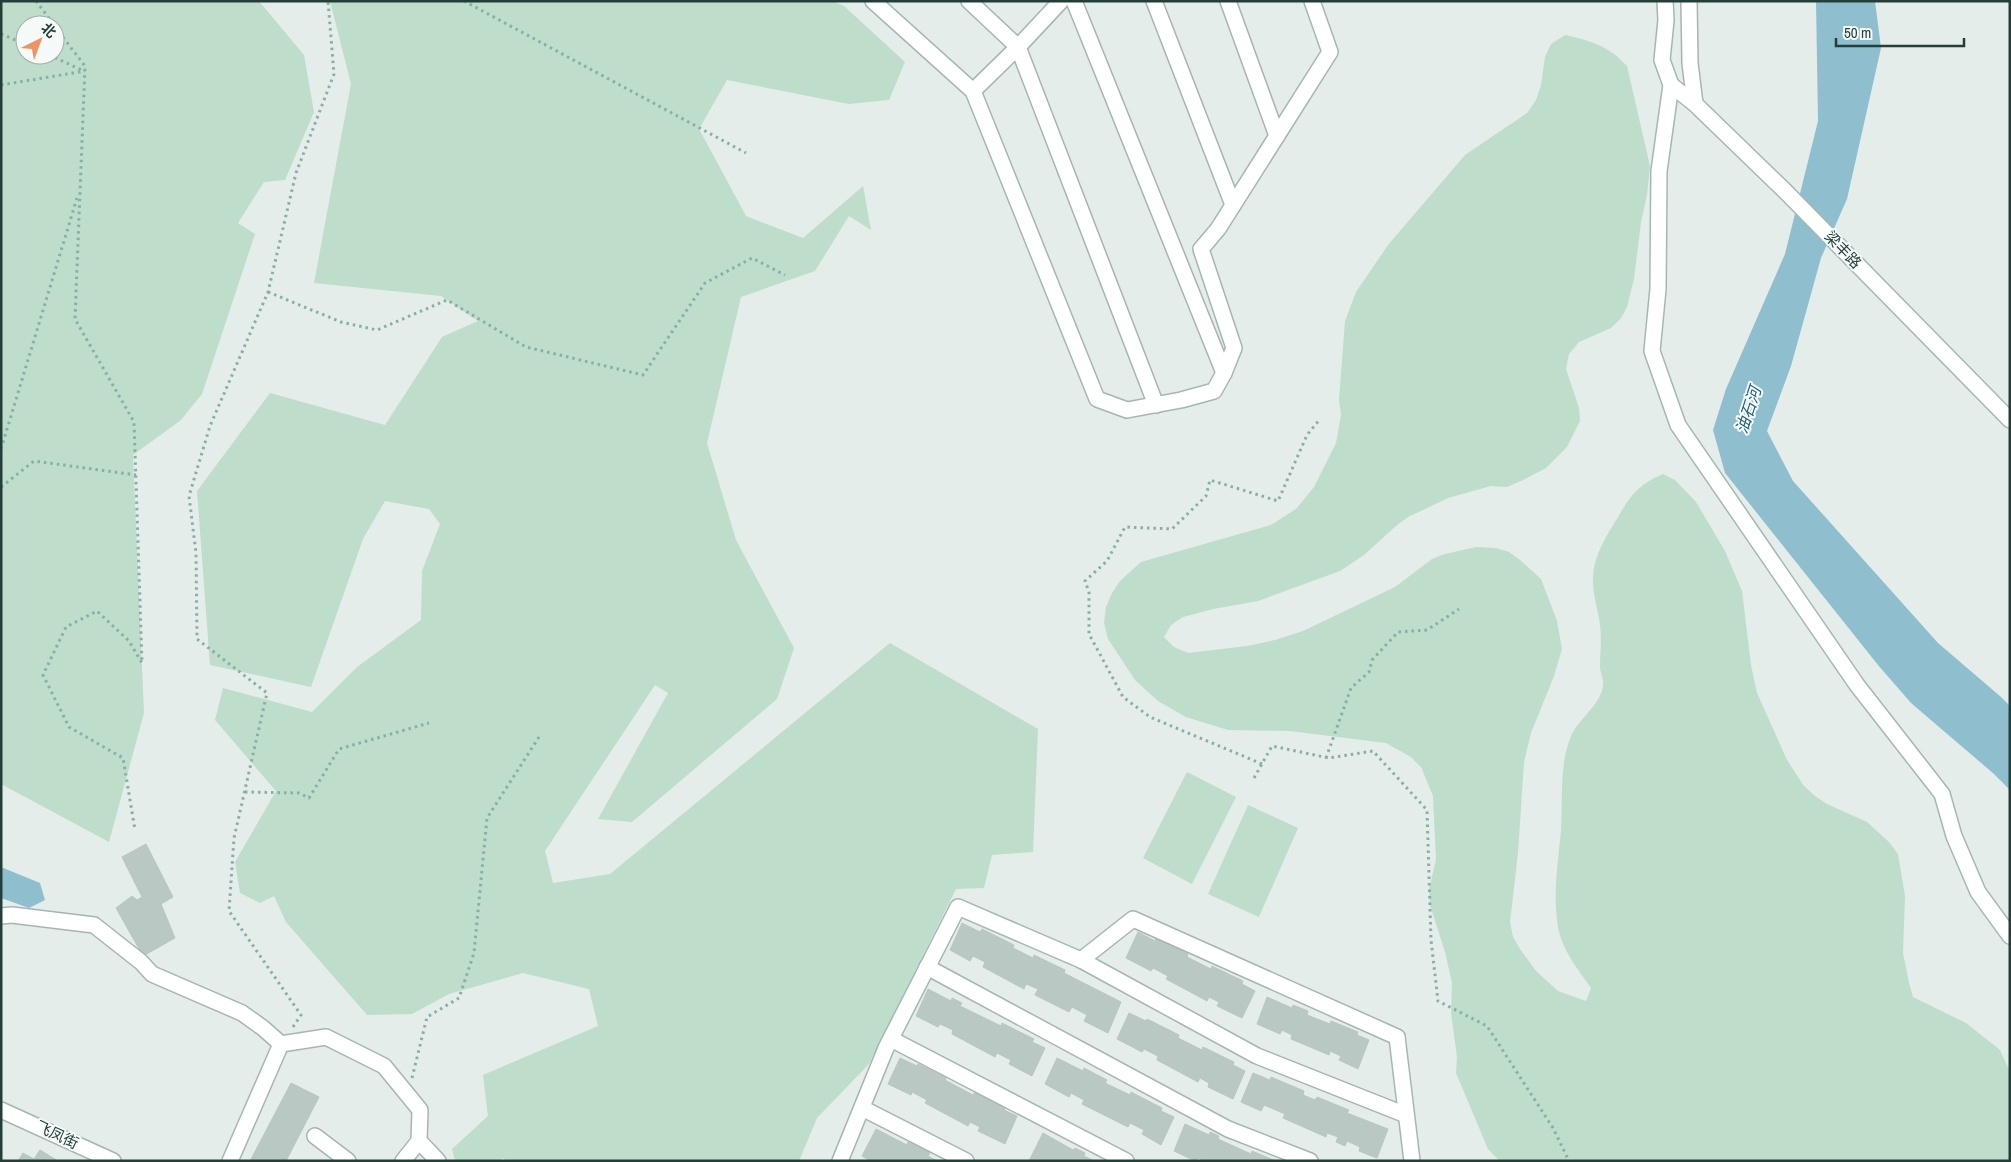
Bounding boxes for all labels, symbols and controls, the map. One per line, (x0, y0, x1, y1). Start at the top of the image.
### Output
north arrow (15, 15, 65, 65)
scale bar (1836, 15, 1964, 47)
text: 北 (37, 19, 60, 42)
text: 50 m (1844, 22, 1871, 43)
street label: 梁丰路 (1820, 226, 1867, 273)
water label: 油石河 (1730, 381, 1767, 436)
street label: 飞凤街 (32, 1116, 82, 1154)

